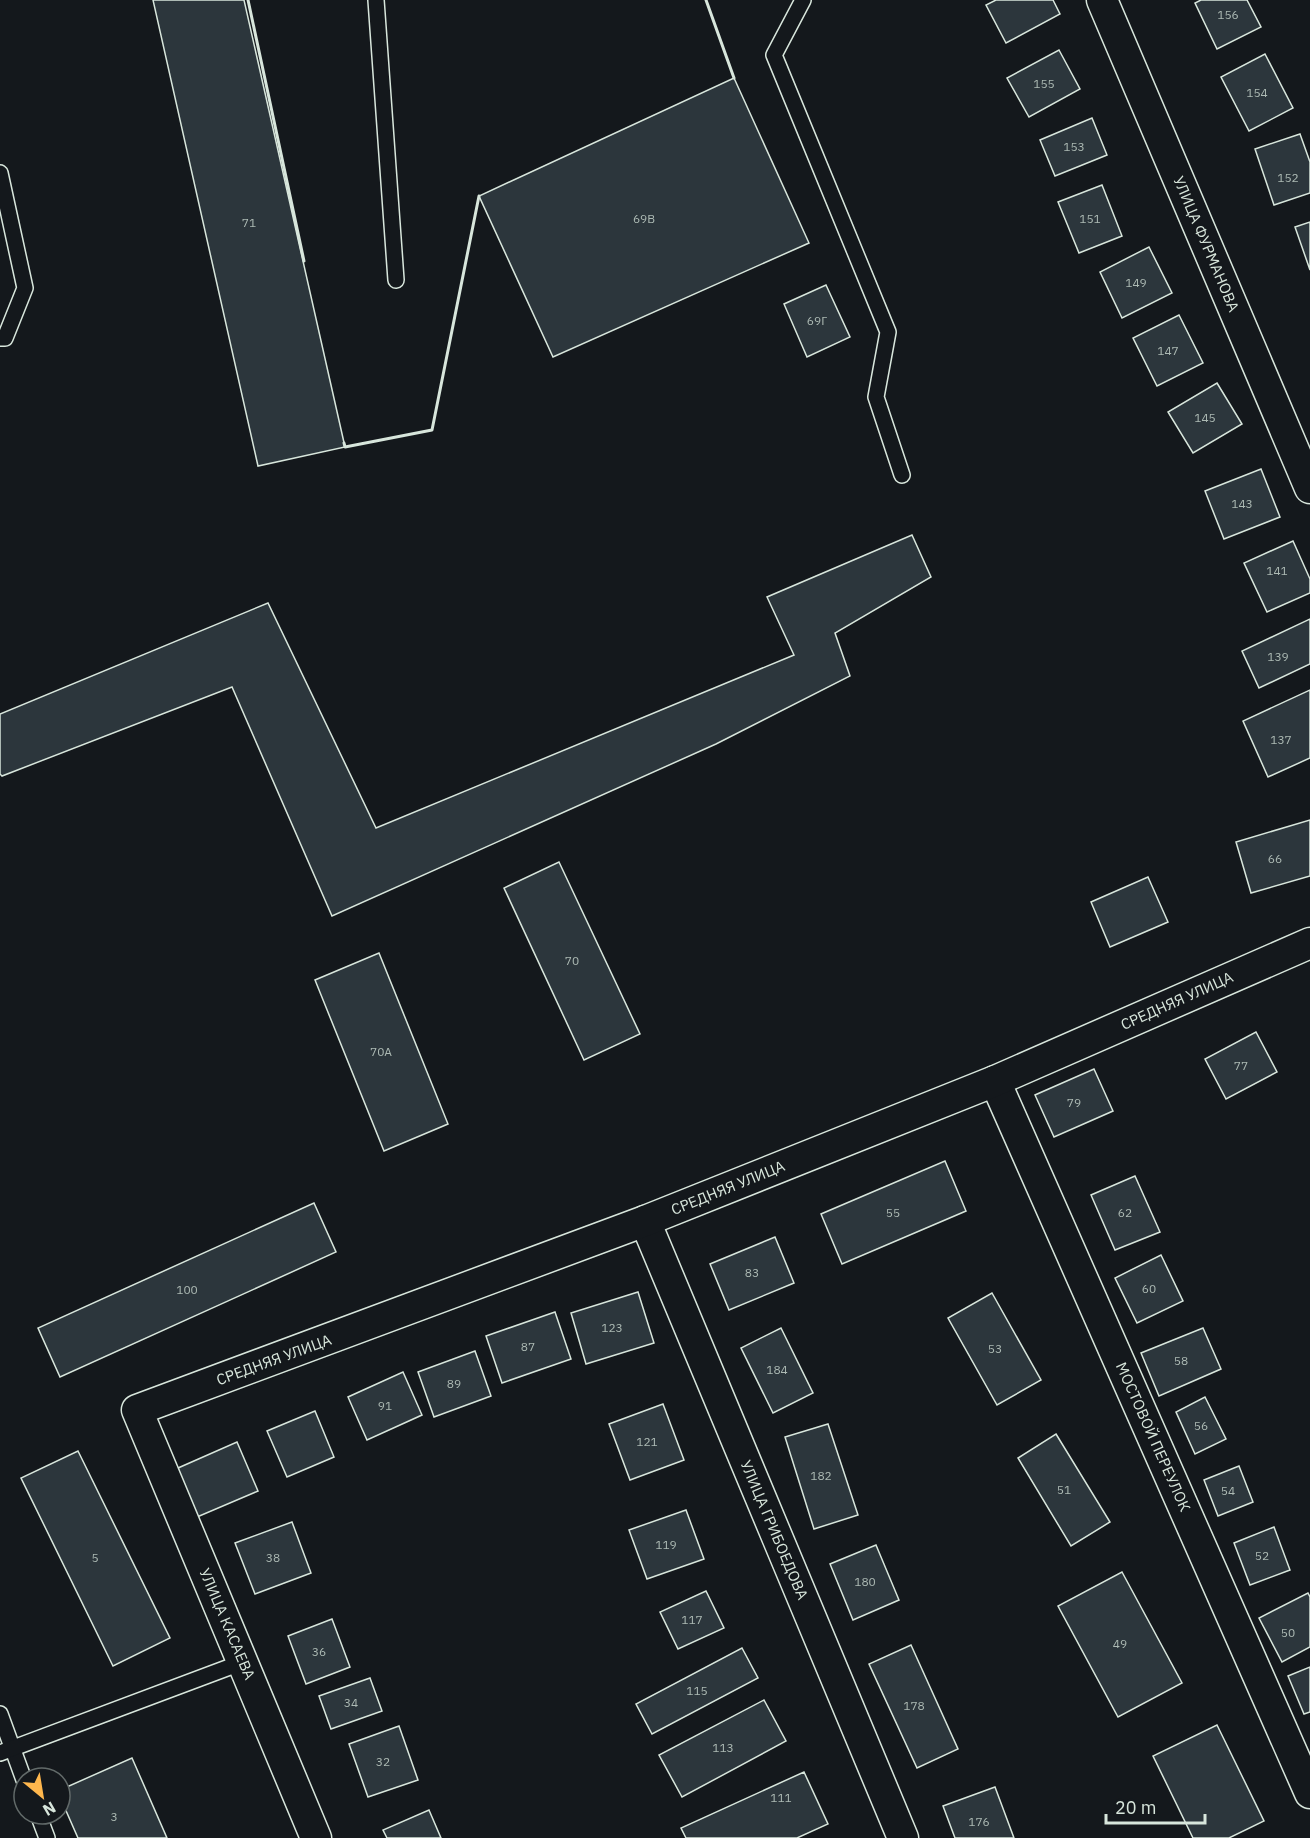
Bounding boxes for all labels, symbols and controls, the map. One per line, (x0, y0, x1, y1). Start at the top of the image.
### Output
house number: 156 (1217, 7, 1239, 22)
house number: 155 (1033, 76, 1055, 91)
house number: 154 (1246, 85, 1268, 100)
house number: 153 (1063, 139, 1085, 154)
house number: 152 (1277, 170, 1299, 185)
street label: УЛИЦА ФУРМАНОВА (1169, 173, 1244, 315)
house number: 69В (633, 211, 655, 226)
house number: 151 (1079, 211, 1101, 226)
house number: 71 (242, 215, 256, 230)
house number: 149 (1125, 275, 1147, 290)
house number: 69Г (807, 313, 827, 328)
house number: 147 (1157, 343, 1179, 358)
house number: 145 (1194, 410, 1216, 425)
house number: 143 (1231, 496, 1253, 511)
house number: 141 (1266, 563, 1288, 578)
house number: 139 (1267, 649, 1289, 664)
house number: 137 (1270, 732, 1292, 747)
house number: 66 (1268, 851, 1282, 866)
house number: 70 (565, 953, 579, 968)
street label: СРЕДНЯЯ УЛИЦА (1118, 967, 1236, 1034)
house number: 70А (370, 1044, 392, 1059)
house number: 77 (1234, 1058, 1248, 1073)
house number: 79 (1067, 1095, 1081, 1110)
street label: СРЕДНЯЯ УЛИЦА (668, 1156, 788, 1219)
house number: 55 (886, 1205, 900, 1220)
house number: 62 (1118, 1205, 1132, 1220)
house number: 83 (745, 1265, 759, 1280)
house number: 60 (1142, 1281, 1156, 1296)
house number: 100 (176, 1282, 198, 1297)
house number: 123 (601, 1320, 623, 1335)
street label: СРЕДНЯЯ УЛИЦА (214, 1330, 334, 1389)
house number: 87 (521, 1339, 535, 1354)
house number: 53 (988, 1341, 1002, 1356)
house number: 58 (1174, 1353, 1188, 1368)
street label: МОСТОВОЙ ПЕРЕУЛОК (1112, 1359, 1195, 1514)
house number: 184 (766, 1362, 788, 1377)
house number: 89 (447, 1376, 461, 1391)
house number: 91 (378, 1398, 392, 1413)
house number: 56 (1194, 1418, 1208, 1433)
house number: 121 (636, 1434, 658, 1449)
street label: УЛИЦА ГРИБОЕДОВА (736, 1457, 813, 1603)
house number: 182 (810, 1468, 832, 1483)
house number: 51 (1057, 1482, 1071, 1497)
house number: 54 (1221, 1483, 1235, 1498)
house number: 119 (655, 1537, 677, 1552)
house number: 52 (1255, 1548, 1269, 1563)
house number: 5 (91, 1550, 99, 1565)
house number: 38 (266, 1550, 280, 1565)
street label: УЛИЦА КАСАЕВА (195, 1565, 260, 1683)
house number: 180 (854, 1574, 876, 1589)
house number: 117 (681, 1612, 703, 1627)
house number: 50 (1281, 1625, 1295, 1640)
house number: 49 (1113, 1636, 1127, 1651)
house number: 36 (312, 1644, 326, 1659)
house number: 115 (686, 1683, 708, 1698)
house number: 34 (344, 1695, 358, 1710)
house number: 178 (903, 1698, 925, 1713)
house number: 113 (712, 1740, 734, 1755)
house number: 32 (376, 1754, 390, 1769)
north arrow (12, 1766, 72, 1826)
scale bar (1106, 1787, 1205, 1825)
house number: 111 (770, 1790, 792, 1805)
text: 20 m (1115, 1796, 1157, 1819)
text: N (39, 1797, 60, 1821)
house number: 3 (110, 1809, 118, 1824)
house number: 176 (968, 1814, 990, 1829)

